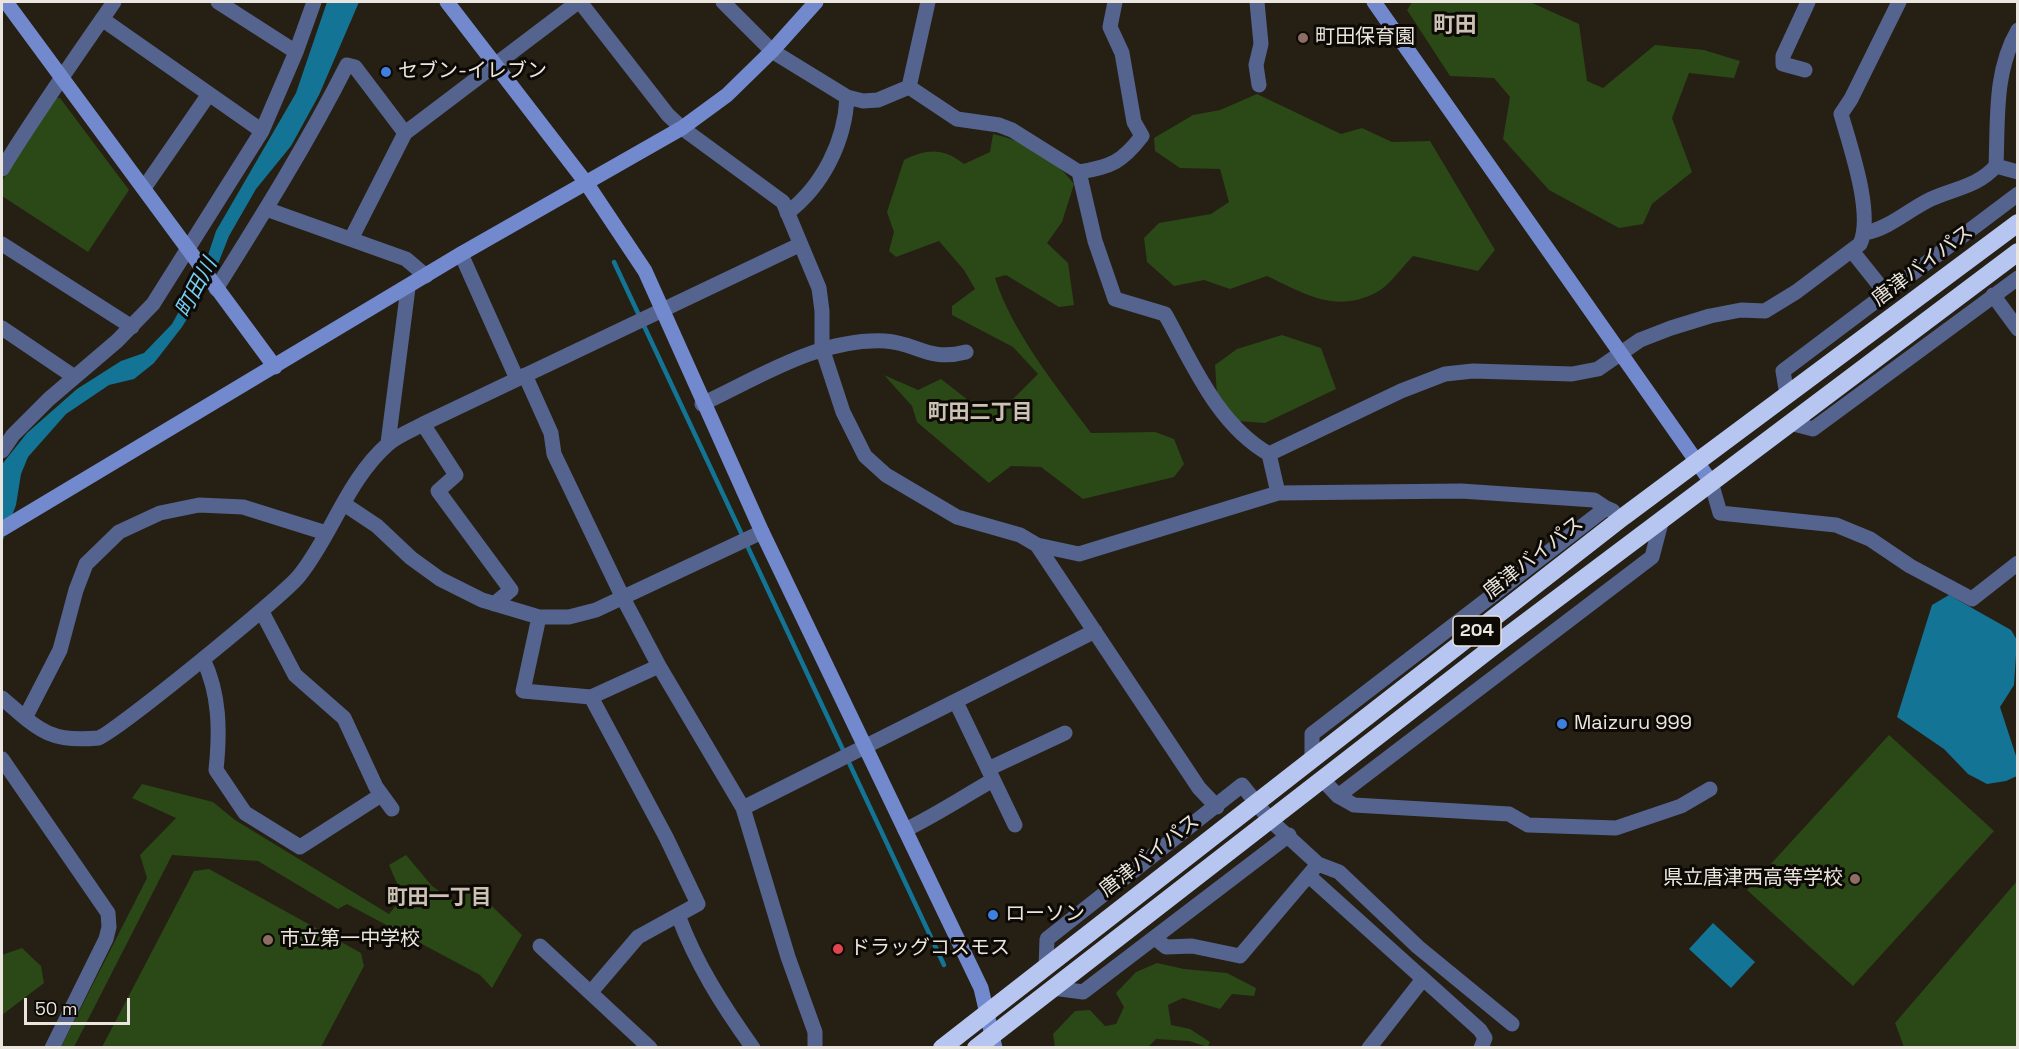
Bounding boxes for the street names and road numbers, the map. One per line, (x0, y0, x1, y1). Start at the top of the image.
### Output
street label: 唐津バイパス (1868, 220, 1978, 312)
street label: 唐津バイパス (1479, 512, 1589, 604)
road number: 204 (1453, 616, 1501, 646)
street label: 唐津バイパス (1095, 810, 1205, 902)

